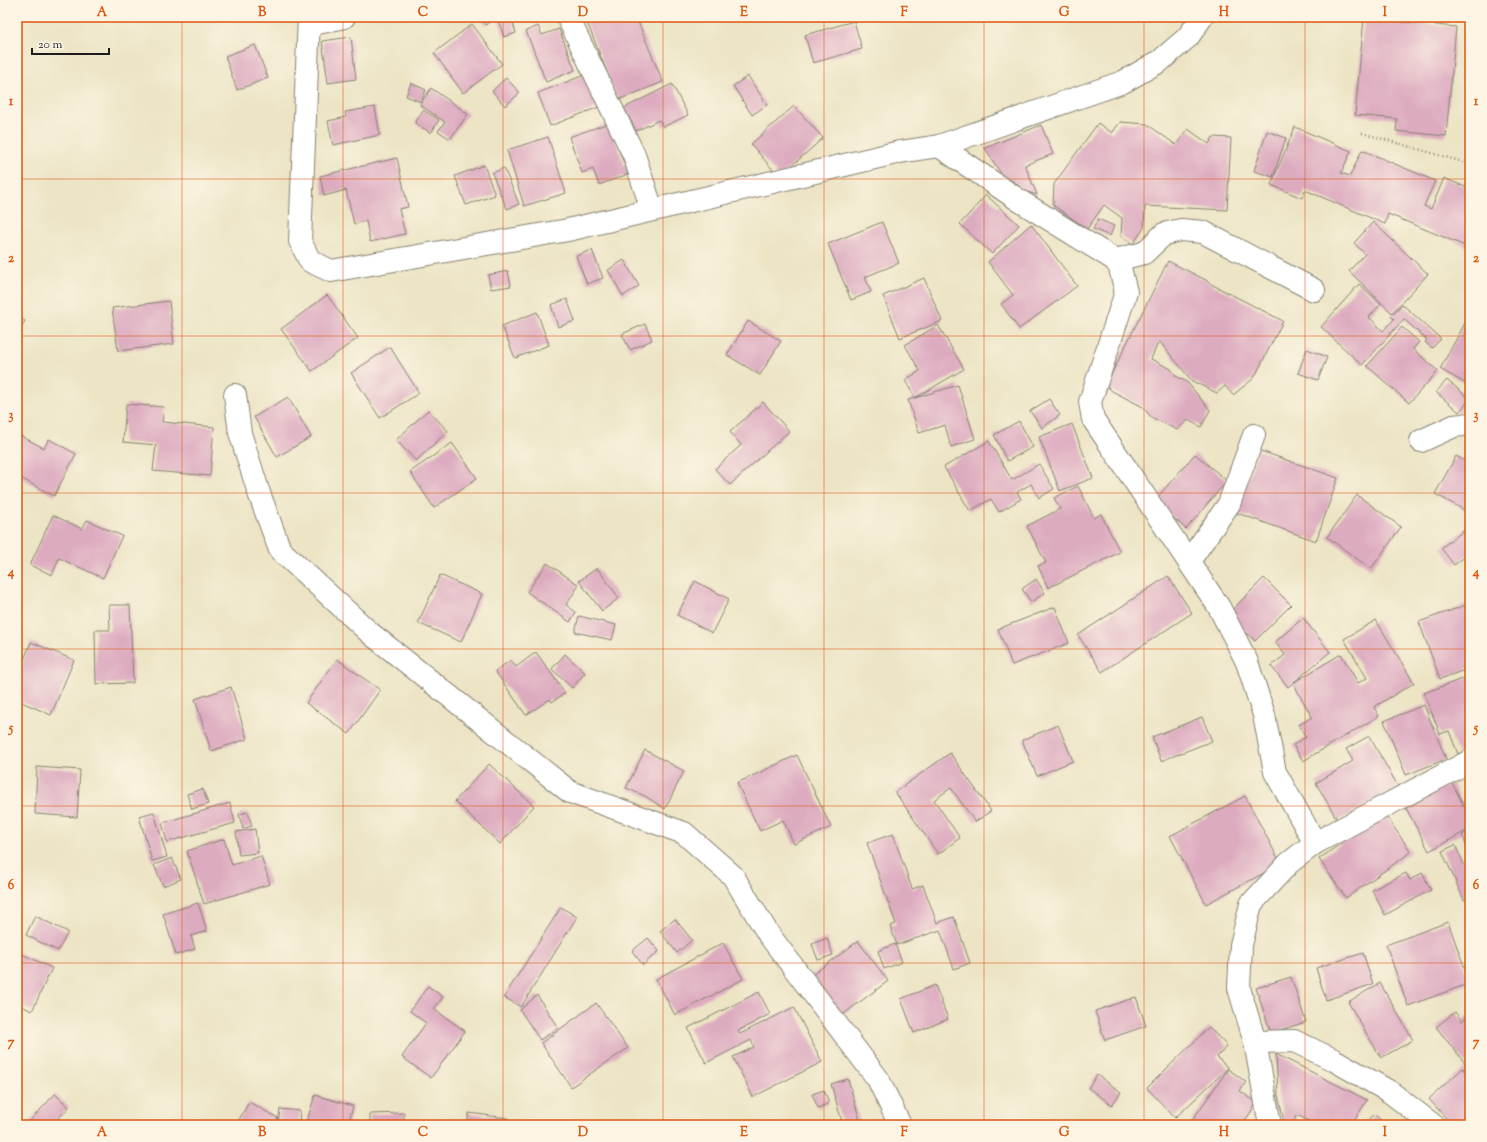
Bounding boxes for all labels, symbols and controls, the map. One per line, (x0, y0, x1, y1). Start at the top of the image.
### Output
text: A (97, 4, 108, 22)
text: B (258, 4, 267, 22)
text: C (418, 4, 428, 22)
text: D (578, 4, 588, 22)
text: E (740, 4, 748, 22)
text: F (900, 4, 908, 22)
text: G (1059, 4, 1070, 22)
text: H (1219, 4, 1230, 22)
text: I (1383, 4, 1388, 22)
scale bar (32, 30, 109, 56)
text: 20 m (38, 36, 63, 54)
text: 1 (9, 93, 14, 111)
text: 1 (1474, 93, 1479, 111)
text: 2 (8, 250, 15, 268)
text: 2 (1473, 250, 1480, 268)
text: 3 (8, 407, 14, 425)
text: 3 (1473, 407, 1479, 425)
text: 4 (7, 564, 15, 582)
text: 4 (1472, 564, 1480, 582)
text: 5 (8, 720, 14, 738)
text: 5 (1473, 720, 1479, 738)
text: 6 (8, 877, 15, 895)
text: 6 (1473, 877, 1480, 895)
text: 7 (8, 1034, 15, 1052)
text: 7 (1473, 1034, 1480, 1052)
text: A (97, 1124, 108, 1142)
text: B (258, 1124, 267, 1142)
text: C (418, 1124, 428, 1142)
text: D (578, 1124, 588, 1142)
text: E (740, 1124, 748, 1142)
text: F (900, 1124, 908, 1142)
text: G (1059, 1124, 1070, 1142)
text: H (1219, 1124, 1230, 1142)
text: I (1383, 1124, 1388, 1142)

